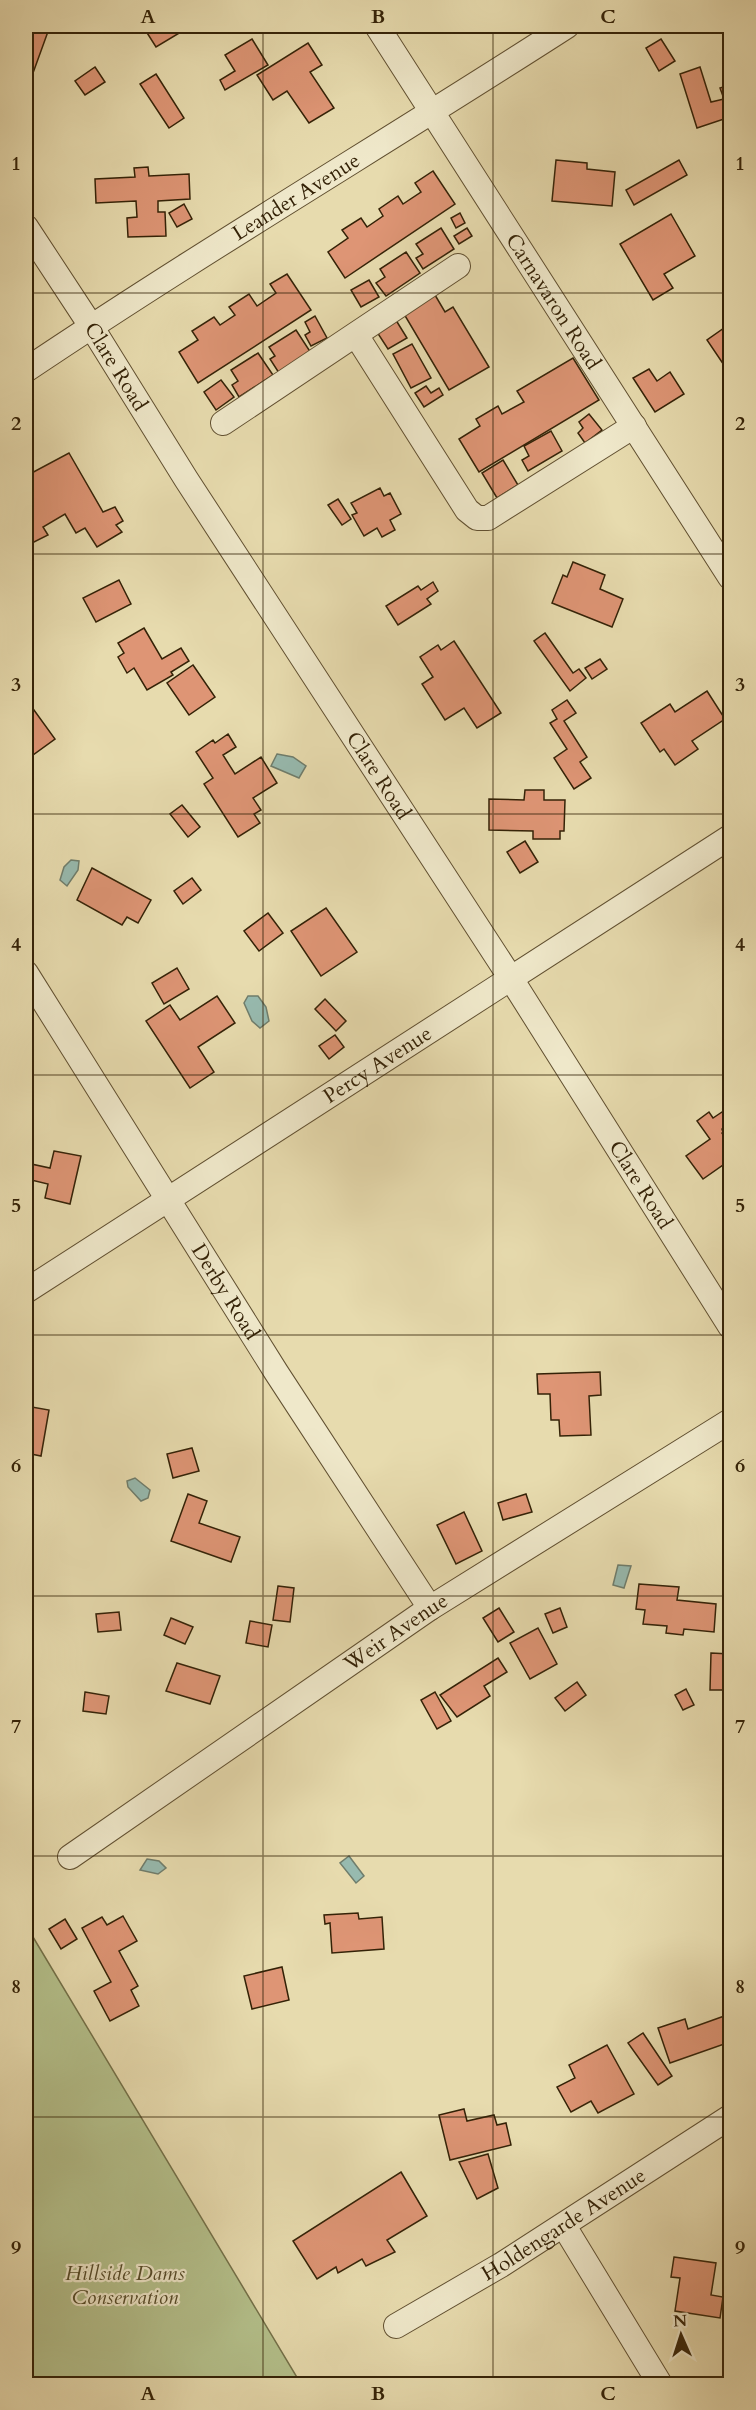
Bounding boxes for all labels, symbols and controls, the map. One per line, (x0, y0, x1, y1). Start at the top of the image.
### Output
text: A (140, 3, 156, 30)
text: B (371, 3, 385, 30)
text: C (600, 3, 616, 30)
street label: Leander Avenue (227, 146, 366, 248)
text: 1 (11, 150, 21, 177)
text: 1 (735, 150, 745, 177)
street label: Carnavaron Road (499, 228, 607, 375)
street label: Clare Road (77, 317, 154, 417)
text: 2 (11, 410, 21, 437)
text: 2 (735, 410, 745, 437)
text: 3 (11, 671, 21, 698)
text: 3 (735, 671, 745, 698)
street label: Clare Road (339, 726, 418, 825)
text: 4 (11, 931, 21, 958)
text: 4 (735, 931, 745, 958)
street label: Percy Avenue (318, 1019, 438, 1111)
street label: Clare Road (602, 1135, 679, 1235)
text: 5 (11, 1192, 21, 1219)
text: 5 (735, 1192, 745, 1219)
street label: Derby Road (184, 1238, 266, 1346)
text: 6 (11, 1452, 21, 1479)
text: 6 (735, 1452, 745, 1479)
street label: Weir Avenue (338, 1586, 453, 1679)
text: 7 (11, 1713, 21, 1740)
text: 7 (735, 1713, 745, 1740)
text: 8 (11, 1973, 21, 2000)
text: 8 (735, 1973, 745, 2000)
street label: Holdengarde Avenue (476, 2161, 652, 2288)
text: 9 (11, 2234, 21, 2261)
text: 9 (735, 2234, 745, 2261)
park label: Hillside Dams Conservation (65, 2259, 185, 2312)
north arrow (651, 2305, 711, 2365)
text: N (673, 2310, 688, 2332)
text: A (140, 2380, 156, 2407)
text: B (371, 2380, 385, 2407)
text: C (600, 2380, 616, 2407)

